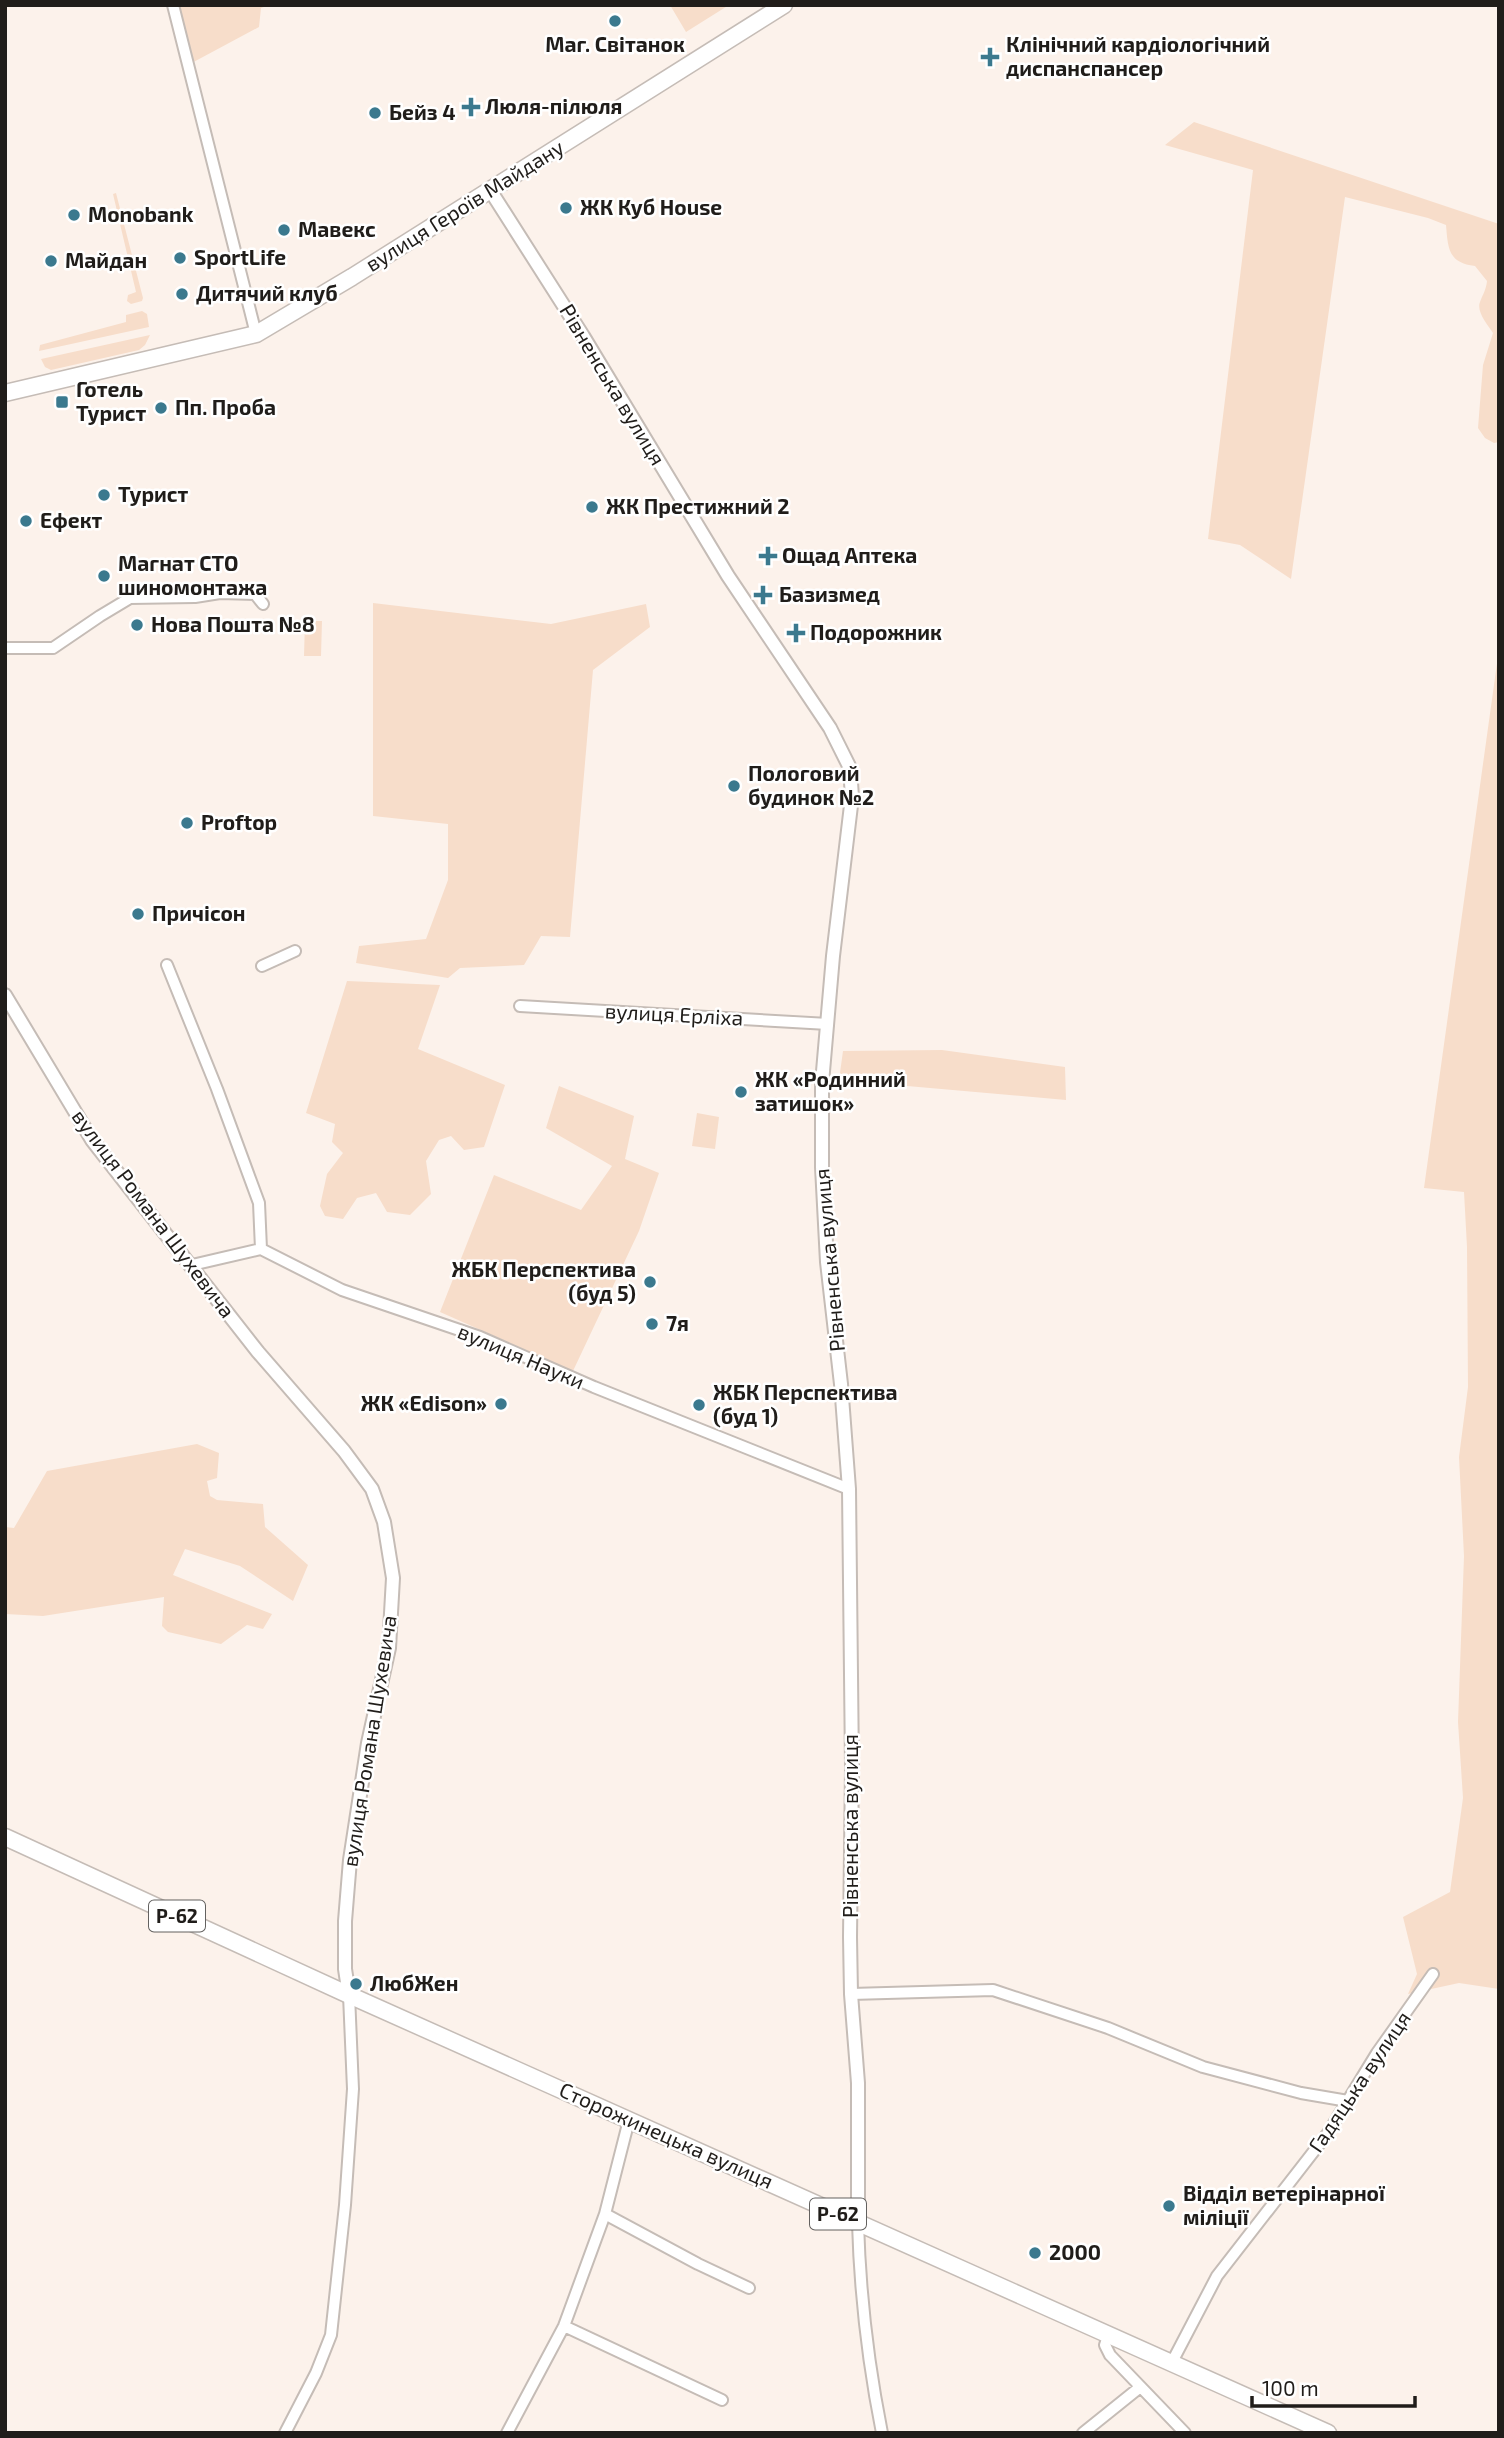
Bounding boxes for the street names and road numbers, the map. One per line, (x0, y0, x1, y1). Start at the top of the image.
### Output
street label: вулиця Героїв Майдану (360, 133, 568, 277)
street label: Рівненська вулиця (554, 299, 671, 470)
street label: вулиця Ерліха (604, 997, 744, 1031)
street label: вулиця Романа Шухевича (67, 1104, 241, 1323)
street label: Рівненська вулиця (808, 1167, 850, 1353)
street label: вулиця Науки (454, 1318, 589, 1394)
street label: вулиця Романа Шухевича (336, 1613, 402, 1869)
street label: Рівненська вулиця (837, 1734, 863, 1918)
road number: Р-62 (149, 1900, 205, 1932)
street label: Гадяцька вулиця (1302, 2006, 1416, 2157)
street label: Сторожинецька вулиця (555, 2076, 777, 2194)
road number: Р-62 (810, 2198, 866, 2230)

